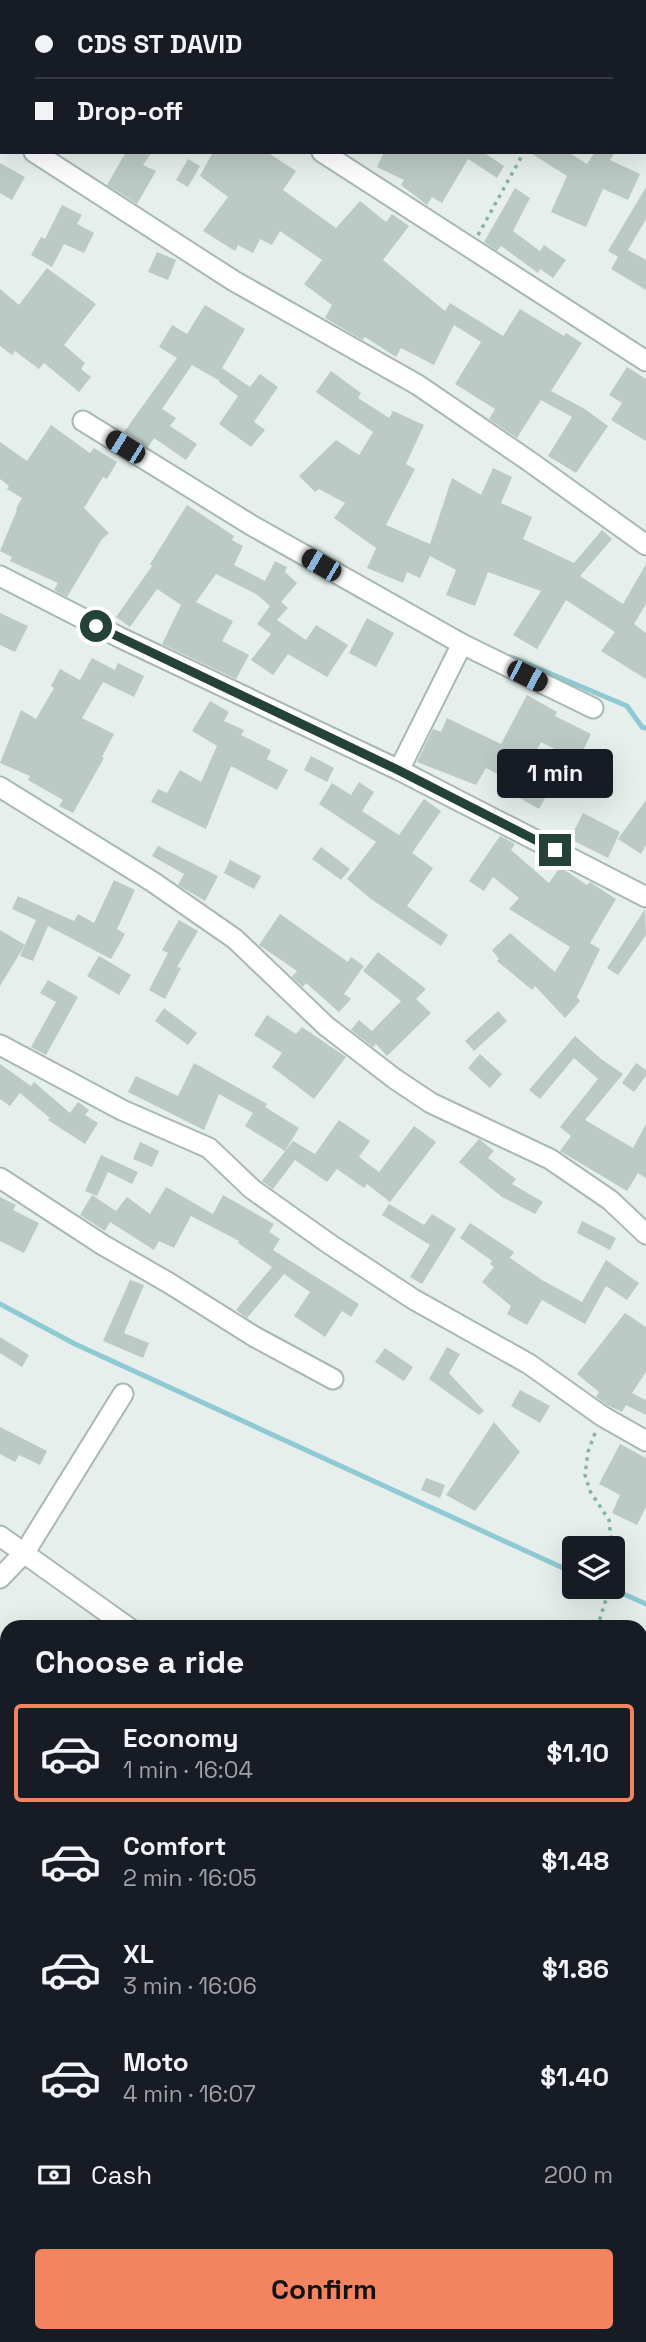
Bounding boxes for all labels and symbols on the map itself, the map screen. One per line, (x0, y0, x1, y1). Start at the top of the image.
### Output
car (102, 427, 149, 467)
car (298, 545, 345, 585)
route start (80, 610, 112, 642)
car (504, 657, 551, 695)
callout: 1 min (497, 748, 613, 798)
route end (539, 834, 571, 866)

